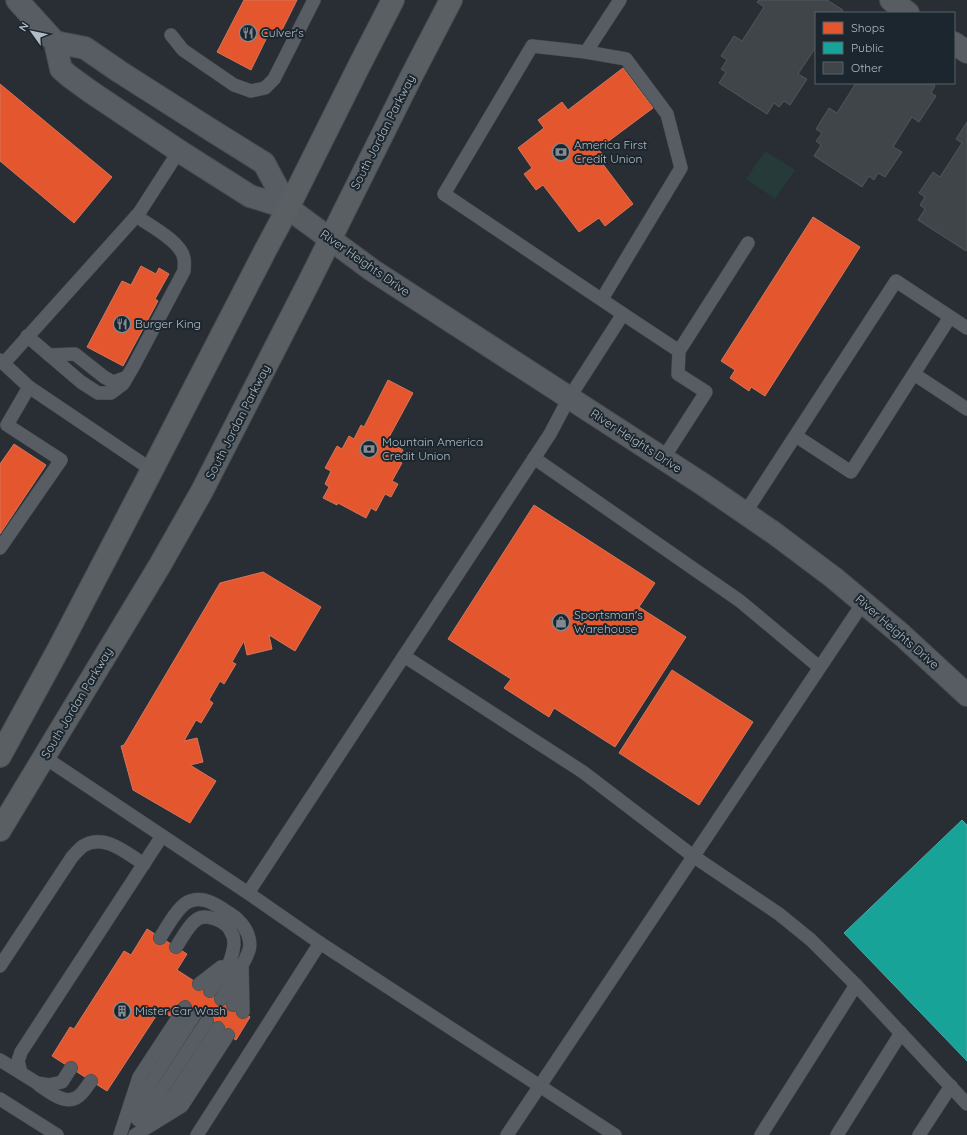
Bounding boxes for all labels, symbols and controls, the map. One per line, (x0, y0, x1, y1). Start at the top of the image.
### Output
north arrow (12, 12, 52, 52)
legend (815, 12, 955, 84)
text: N (16, 19, 32, 34)
text: Shops (851, 20, 885, 35)
restaurant icon: Culver's (238, 23, 258, 43)
place label: Culver's (261, 25, 304, 40)
text: Public (851, 40, 884, 55)
text: Other (851, 60, 883, 75)
street label: South Jordan Parkway (347, 72, 418, 192)
place label: America First Credit Union (574, 137, 647, 166)
bank icon: America First Credit Union (551, 142, 571, 162)
street label: River Heights Drive (318, 226, 413, 299)
restaurant icon: Burger King (112, 314, 132, 334)
place label: Burger King (135, 316, 201, 331)
street label: South Jordan Parkway (202, 362, 273, 482)
street label: River Heights Drive (588, 405, 685, 476)
place label: Mountain America Credit Union (382, 434, 483, 463)
bank icon: Mountain America Credit Union (359, 439, 379, 459)
street label: River Heights Drive (852, 591, 942, 672)
place label: Sportsman's Warehouse (574, 607, 643, 636)
shop icon: Sportsman's Warehouse (551, 612, 571, 632)
street label: South Jordan Parkway (37, 645, 116, 761)
building icon: Mister Car Wash (112, 1001, 132, 1021)
place label: Mister Car Wash (135, 1003, 226, 1018)

